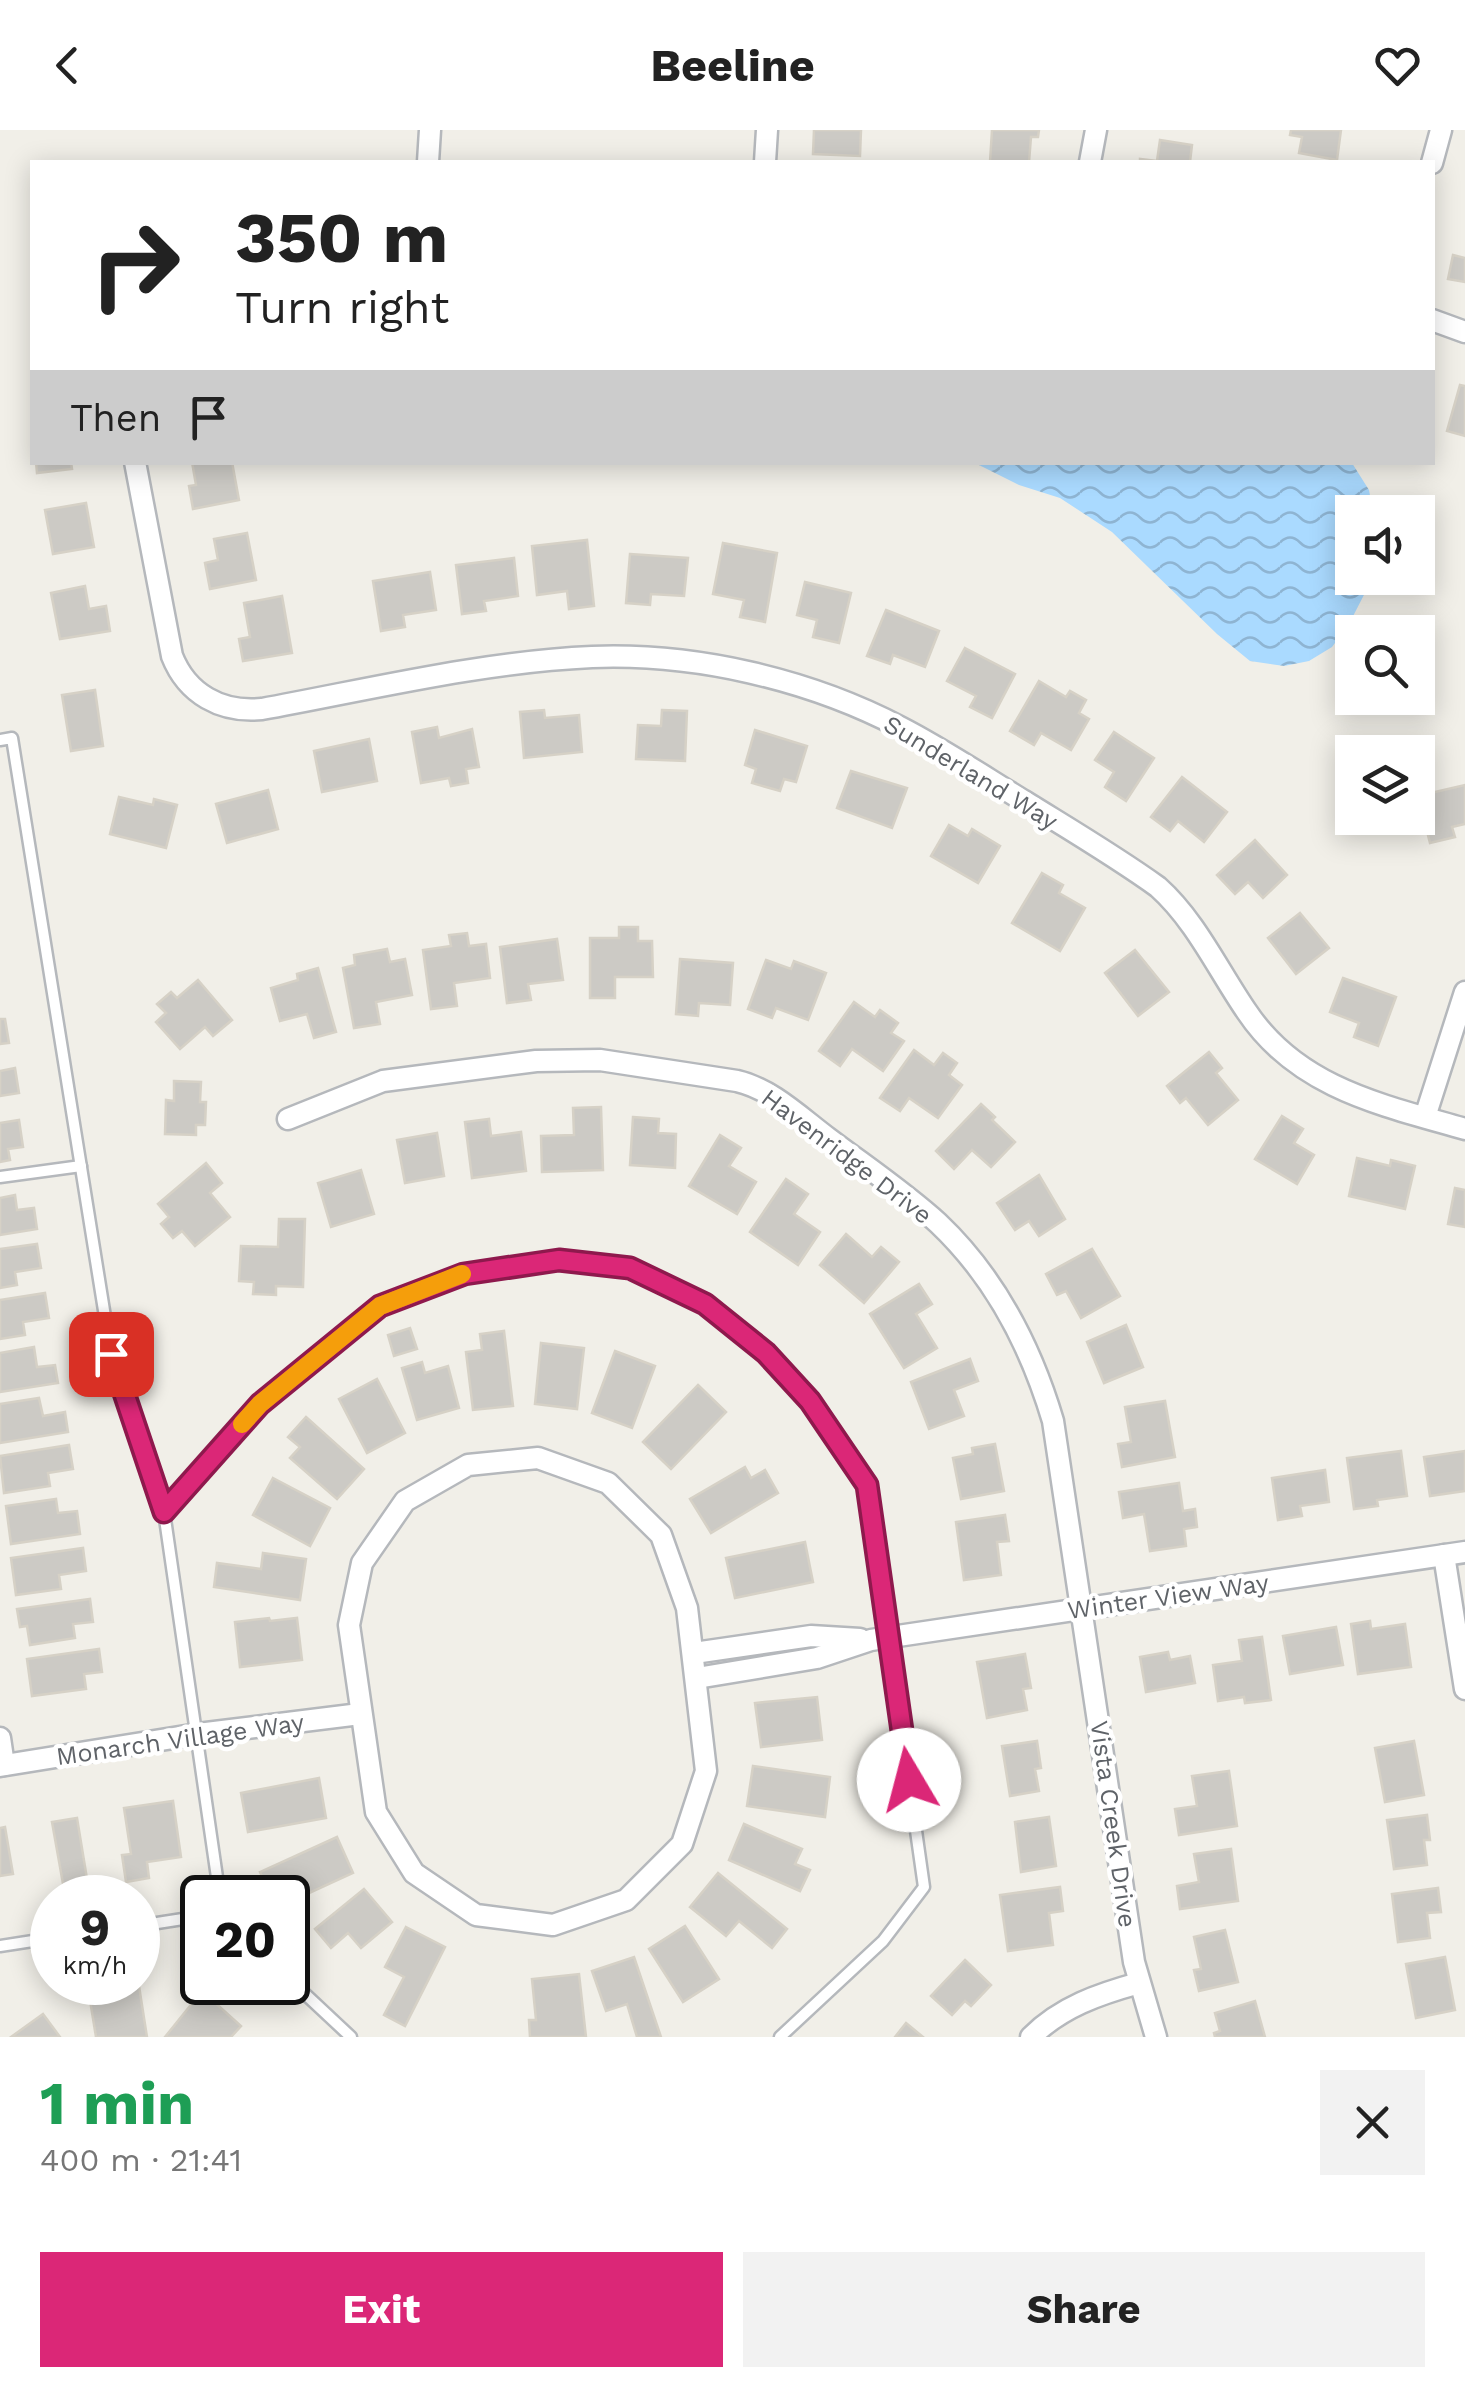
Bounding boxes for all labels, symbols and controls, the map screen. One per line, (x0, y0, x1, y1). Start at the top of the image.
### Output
icon: back (40, 38, 95, 93)
icon: heart (1370, 38, 1425, 93)
text: Beeline (650, 39, 815, 92)
text: 350 m (235, 197, 448, 279)
icon: right (70, 200, 200, 330)
text: Turn right (235, 281, 449, 334)
icon: arrive (181, 390, 236, 445)
text: Then (70, 396, 161, 440)
map controls (1335, 495, 1435, 835)
button: sound (1335, 495, 1435, 595)
button: search (1335, 615, 1435, 715)
street label: Sunderland Way (879, 709, 1063, 836)
button: layers (1335, 735, 1435, 835)
street label: Havenridge Drive (756, 1083, 938, 1230)
pin (69, 1312, 154, 1397)
icon: arrive (84, 1327, 139, 1382)
street label: Winter View Way (1066, 1568, 1271, 1625)
street label: Monarch Village Way (54, 1708, 306, 1771)
street label: Vista Creek Drive (1085, 1719, 1142, 1929)
position arrow (857, 1728, 961, 1832)
speed limit sign: 20 (180, 1875, 310, 2005)
text: 9 (80, 1898, 110, 1957)
text: km/h (63, 1951, 127, 1980)
text: 1 min (40, 2068, 194, 2139)
button: close (1320, 2070, 1425, 2175)
text: 400 m · 21:41 (40, 2141, 242, 2179)
button: Exit (40, 2252, 723, 2367)
button: Share (743, 2252, 1425, 2367)

